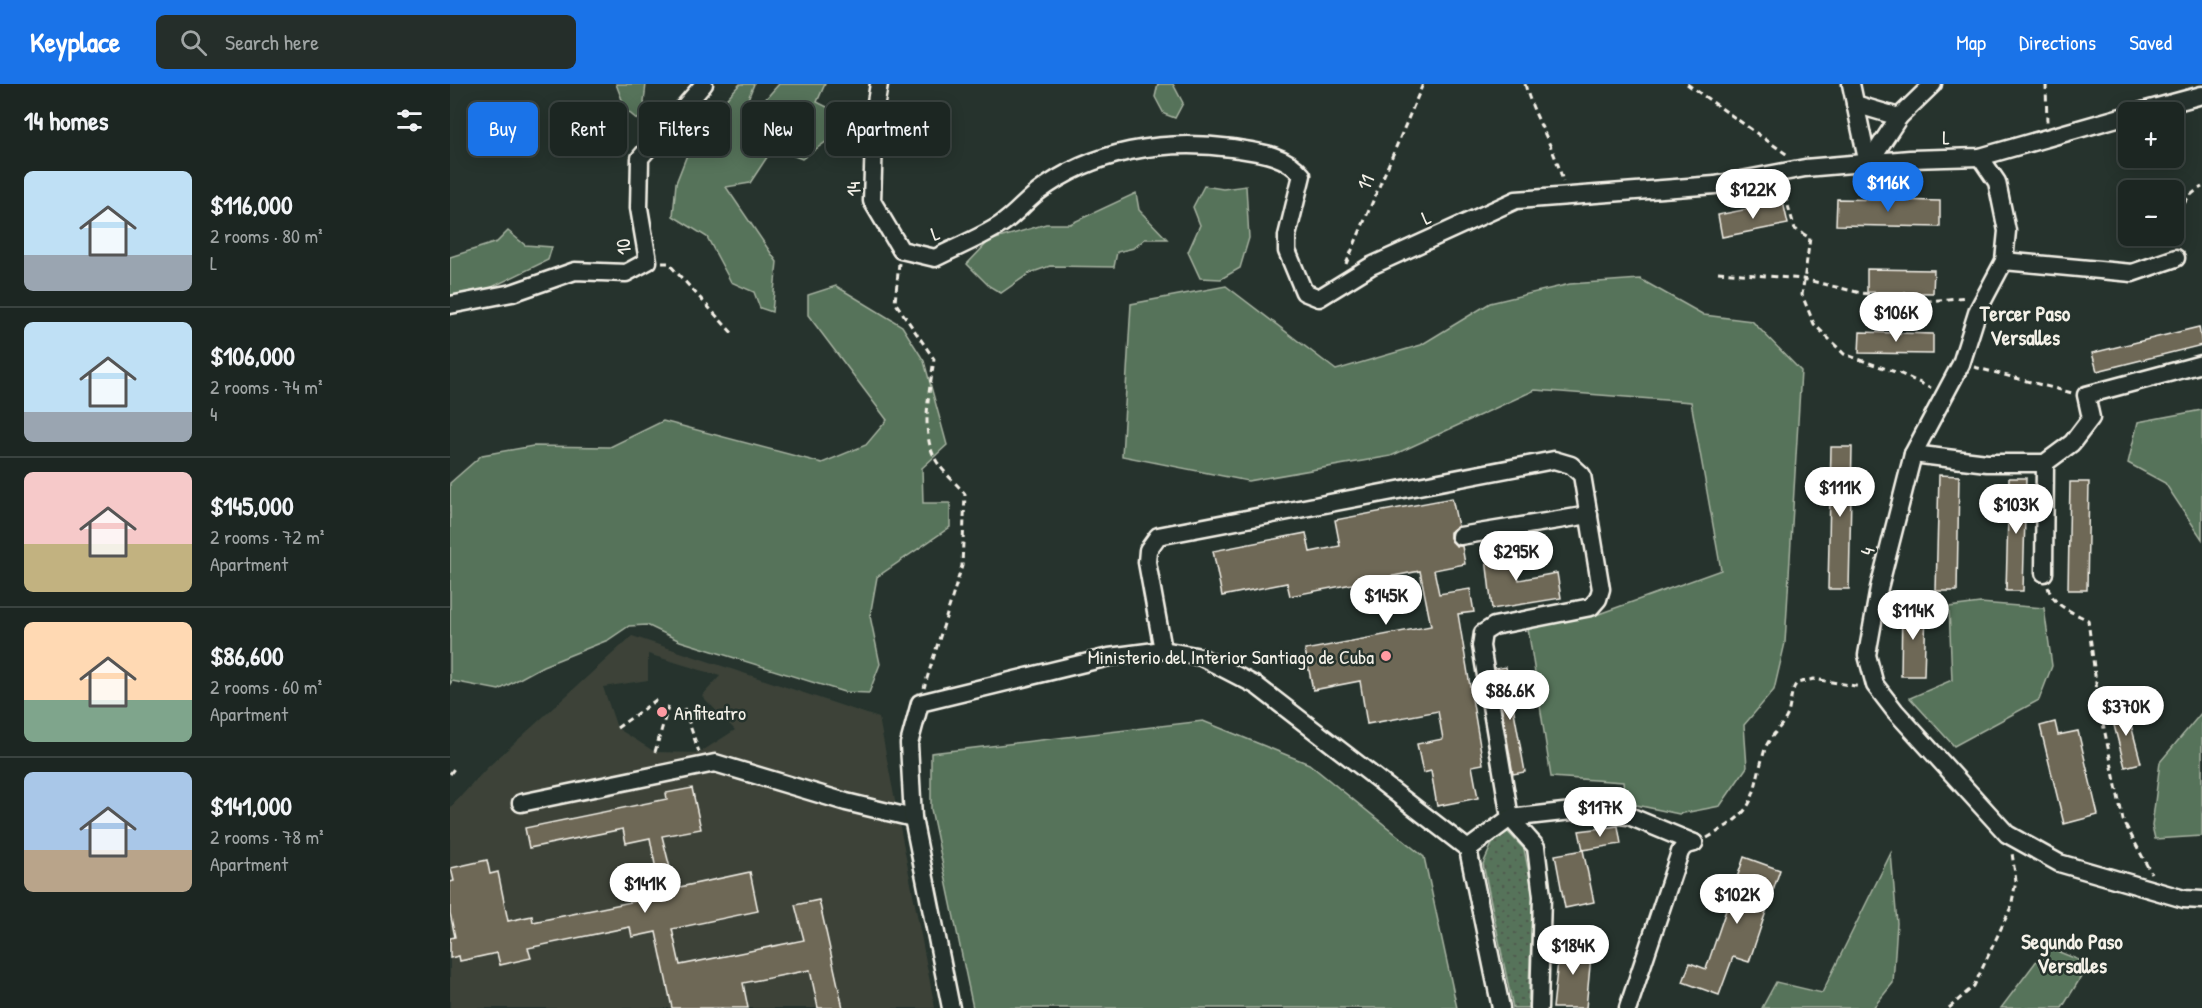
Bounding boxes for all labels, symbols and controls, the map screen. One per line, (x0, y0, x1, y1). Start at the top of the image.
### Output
search box (156, 15, 576, 69)
text: Keyplace (30, 23, 120, 61)
icon: search (177, 26, 210, 59)
text: Search here (225, 27, 319, 57)
text: Map (1956, 28, 1986, 57)
text: Directions (2019, 28, 2096, 57)
text: Saved (2129, 28, 2172, 57)
chip: Buy (468, 102, 538, 156)
chip: Rent (550, 102, 627, 156)
chip: Filters (639, 102, 730, 156)
chip: New (742, 102, 814, 156)
chip: Apartment (826, 102, 950, 156)
map controls (2118, 102, 2184, 246)
button: + (2118, 102, 2184, 168)
text: 14 homes (24, 103, 109, 138)
icon: filters (393, 104, 426, 137)
street label: L (1942, 123, 1950, 151)
pin: $116K (1846, 162, 1930, 213)
text: $116K (1866, 168, 1910, 195)
pin: $122K (1711, 169, 1795, 220)
street label: 11 (1350, 170, 1380, 194)
text: $122K (1730, 175, 1776, 202)
button: − (2118, 180, 2184, 246)
street label: 14 (839, 181, 867, 197)
text: $116,000 (210, 187, 293, 222)
icon: home (72, 195, 144, 267)
street label: L (1417, 203, 1435, 231)
street label: L (927, 219, 943, 247)
text: 2 rooms · 80 m² (210, 222, 323, 249)
street label: 10 (609, 237, 637, 256)
text: L (210, 249, 217, 276)
pin: $106K (1854, 292, 1938, 343)
text: $106K (1874, 298, 1918, 325)
district label: Tercer Paso Versalles (1979, 299, 2071, 352)
text: $106,000 (210, 338, 295, 373)
icon: home (72, 346, 144, 418)
text: 2 rooms · 74 m² (210, 373, 322, 400)
text: 4 (210, 400, 218, 427)
pin: $111K (1798, 467, 1882, 518)
text: $111K (1819, 473, 1861, 500)
pin: $103K (1974, 484, 2058, 535)
text: $145,000 (210, 488, 294, 523)
text: $103K (1993, 490, 2039, 517)
icon: home (72, 496, 144, 568)
text: 2 rooms · 72 m² (210, 523, 324, 550)
pin: $295K (1474, 531, 1558, 582)
text: $295K (1493, 537, 1539, 564)
street label: 4 (1853, 544, 1881, 558)
text: Apartment (210, 550, 288, 577)
pin: $145K (1344, 575, 1428, 626)
text: $145K (1364, 581, 1408, 608)
pin: $114K (1871, 590, 1955, 641)
text: $114K (1892, 596, 1934, 623)
text: $86,600 (210, 638, 284, 673)
place label: Ministerio del Interior Santiago de Cuba (1088, 643, 1374, 670)
icon: home (72, 646, 144, 718)
marker: Ministerio del Interior Santiago de Cuba (1379, 649, 1393, 663)
pin: $86.6K (1461, 670, 1559, 721)
text: 2 rooms · 60 m² (210, 673, 322, 700)
text: $86.6K (1485, 676, 1535, 703)
pin: $370K (2084, 686, 2168, 737)
text: $370K (2102, 692, 2150, 719)
place label: Anfiteatro (674, 699, 746, 726)
text: Apartment (210, 700, 288, 727)
marker: Anfiteatro (655, 705, 669, 719)
pin: $117K (1558, 787, 1642, 838)
text: $141,000 (210, 788, 292, 823)
text: $117K (1577, 793, 1623, 820)
icon: home (72, 796, 144, 868)
text: 2 rooms · 78 m² (210, 823, 324, 850)
text: Apartment (210, 850, 288, 877)
pin: $141K (603, 863, 687, 914)
text: $141K (624, 869, 666, 896)
pin: $102K (1695, 874, 1779, 925)
text: $102K (1714, 880, 1760, 907)
pin: $184K (1531, 925, 1615, 976)
district label: Segundo Paso Versalles (2021, 927, 2123, 980)
text: $184K (1551, 931, 1595, 958)

